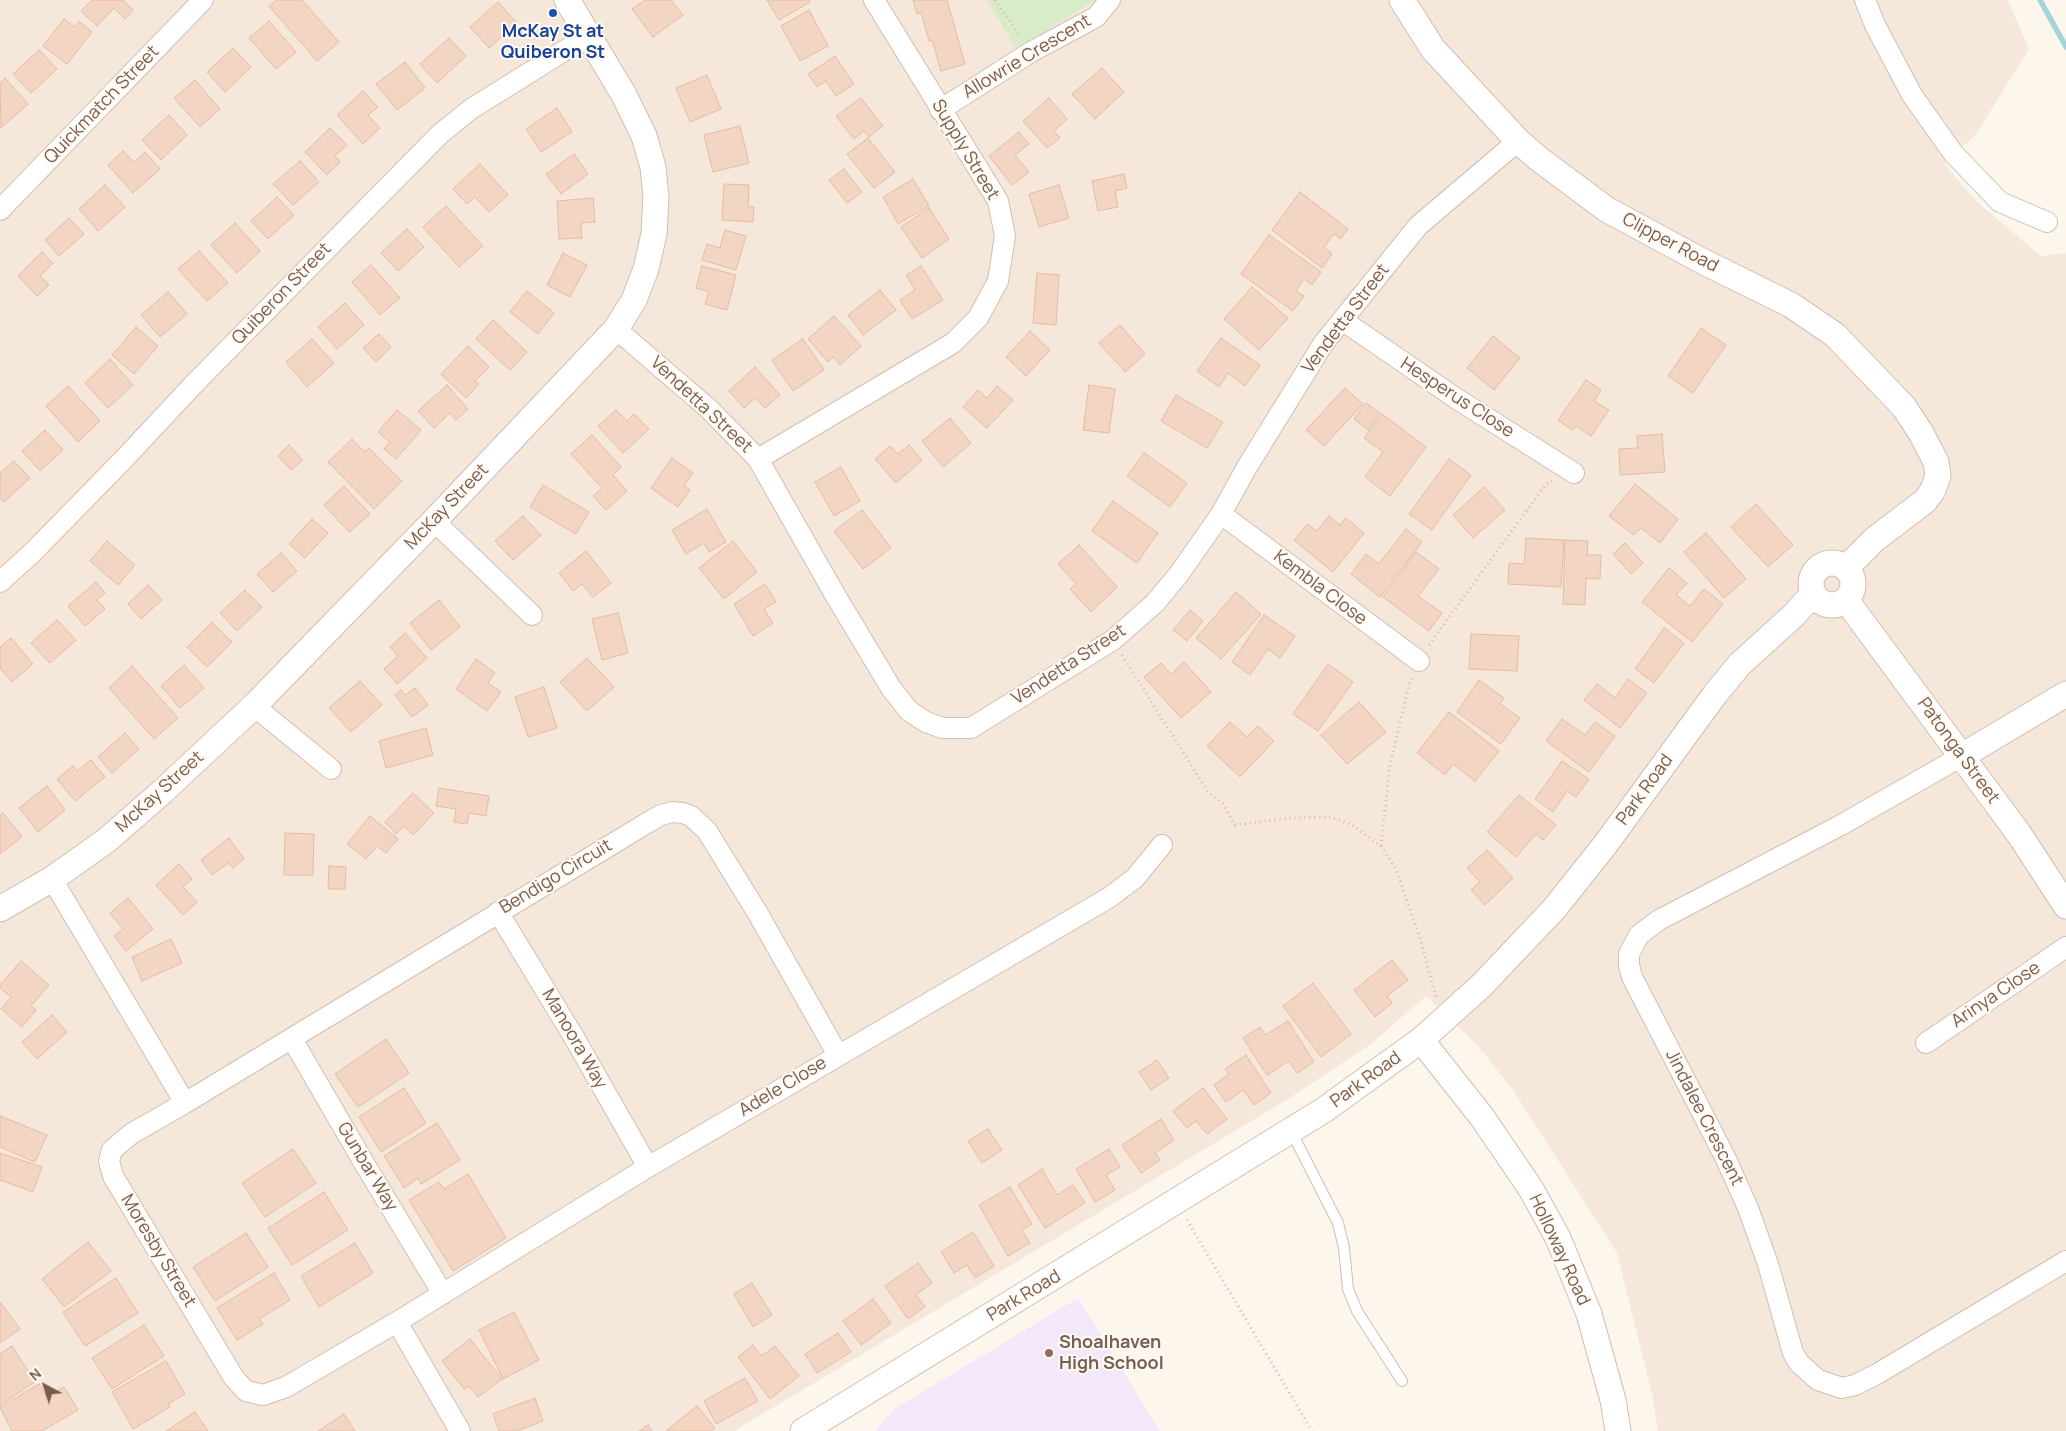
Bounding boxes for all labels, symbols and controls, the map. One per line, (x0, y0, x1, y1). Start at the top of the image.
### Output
marker: McKay St at Quiberon St (547, 7, 559, 19)
street label: Allowrie Crescent (959, 10, 1095, 104)
place label: McKay St at Quiberon St (501, 21, 605, 64)
street label: Quickmatch Street (40, 41, 164, 169)
street label: Supply Street (927, 96, 1003, 204)
street label: Clipper Road (1618, 209, 1722, 277)
street label: Quiberon Street (228, 239, 336, 349)
street label: Vendetta Street (1298, 260, 1394, 378)
street label: Vendetta Street (645, 352, 757, 458)
street label: Hesperus Close (1396, 353, 1518, 443)
street label: McKay Street (401, 460, 493, 554)
street label: Kembla Close (1269, 546, 1371, 630)
street label: Vendetta Street (1008, 620, 1130, 710)
street label: Patonga Street (1912, 694, 2004, 808)
street label: McKay Street (111, 747, 209, 837)
street label: Park Road (1612, 750, 1678, 830)
street label: Bendigo Circuit (496, 835, 616, 919)
street label: Arinya Close (1947, 957, 2045, 1033)
street label: Manoora Way (537, 985, 611, 1093)
street label: Jindalee Crescent (1660, 1046, 1748, 1190)
street label: Park Road (1326, 1047, 1406, 1113)
street label: Adele Close (735, 1052, 831, 1122)
street label: Gunbar Way (332, 1119, 402, 1215)
street label: Moresby Street (116, 1190, 200, 1312)
street label: Holloway Road (1524, 1191, 1594, 1309)
street label: Park Road (983, 1266, 1065, 1326)
place label: Shoalhaven High School (1059, 1332, 1164, 1375)
marker: Shoalhaven High School (1043, 1347, 1055, 1359)
north arrow (20, 1361, 70, 1411)
text: N (25, 1364, 45, 1385)

